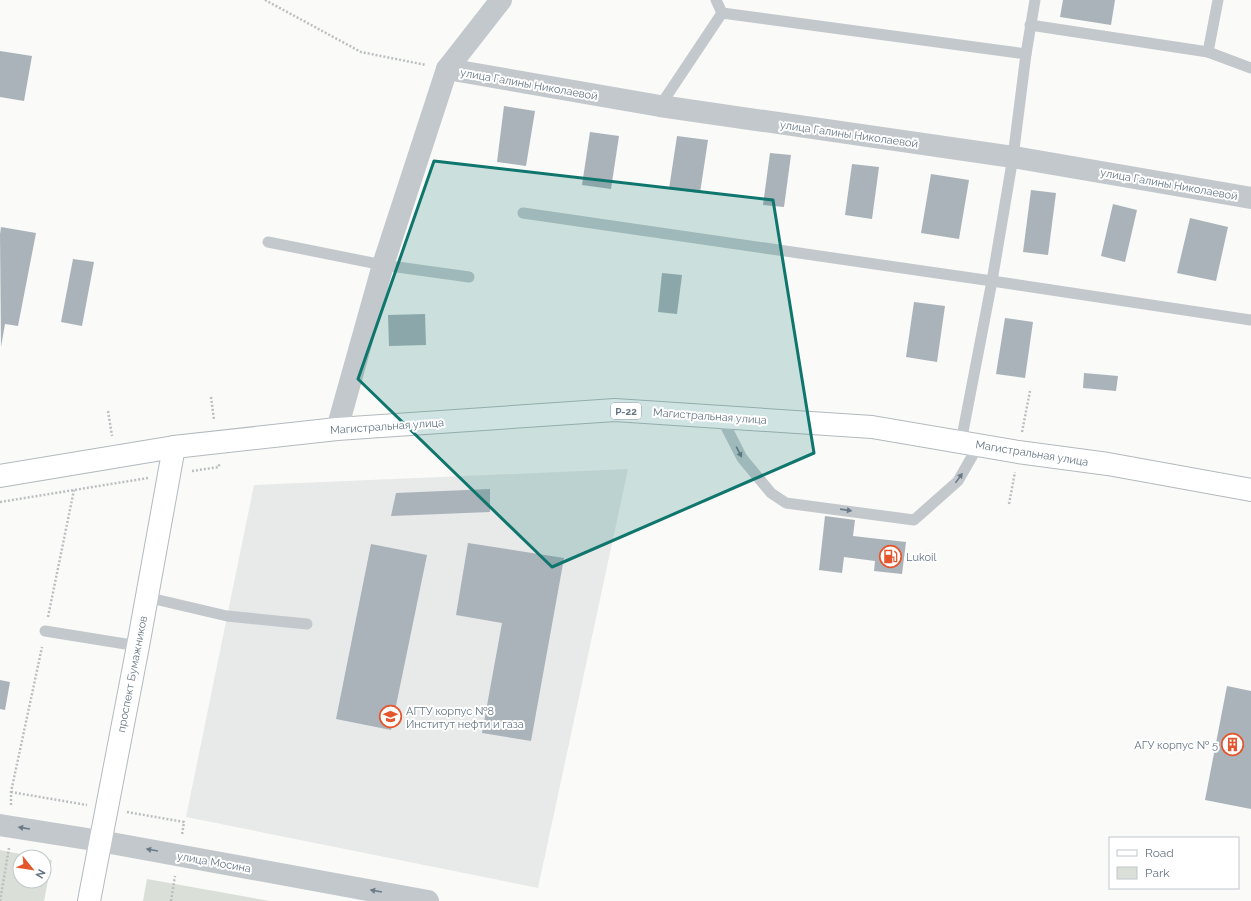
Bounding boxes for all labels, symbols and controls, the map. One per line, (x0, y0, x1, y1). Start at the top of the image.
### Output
street label: улица Галины Николаевой (459, 66, 599, 103)
street label: улица Галины Николаевой (779, 118, 919, 151)
street label: улица Галины Николаевой (1099, 166, 1239, 203)
road number: Р-22 (611, 403, 641, 419)
street label: Магистральная улица (653, 406, 767, 427)
street label: Магистральная улица (330, 416, 444, 437)
street label: Магистральная улица (975, 438, 1089, 469)
one-way arrow (736, 446, 742, 458)
one-way arrow (954, 473, 963, 484)
one-way arrow (839, 507, 852, 514)
fuel station icon: Lukoil (877, 544, 903, 570)
place label: Lukoil (906, 551, 936, 564)
street label: проспект Бумажников (115, 615, 150, 733)
school or university icon: АГТУ корпус №8 Институт нефти и газа (378, 704, 404, 730)
place label: АГТУ корпус №8 Институт нефти и газа (406, 705, 524, 731)
building icon: АГУ корпус № 5 (1220, 732, 1246, 758)
place label: АГУ корпус № 5 (1134, 739, 1218, 752)
one-way arrow (18, 825, 30, 831)
legend (1109, 837, 1239, 889)
text: Road (1145, 846, 1174, 860)
one-way arrow (146, 847, 158, 853)
north arrow (12, 849, 52, 889)
street label: улица Мосина (176, 850, 252, 875)
text: Park (1145, 866, 1170, 880)
text: N (32, 867, 48, 881)
one-way arrow (370, 888, 382, 894)

